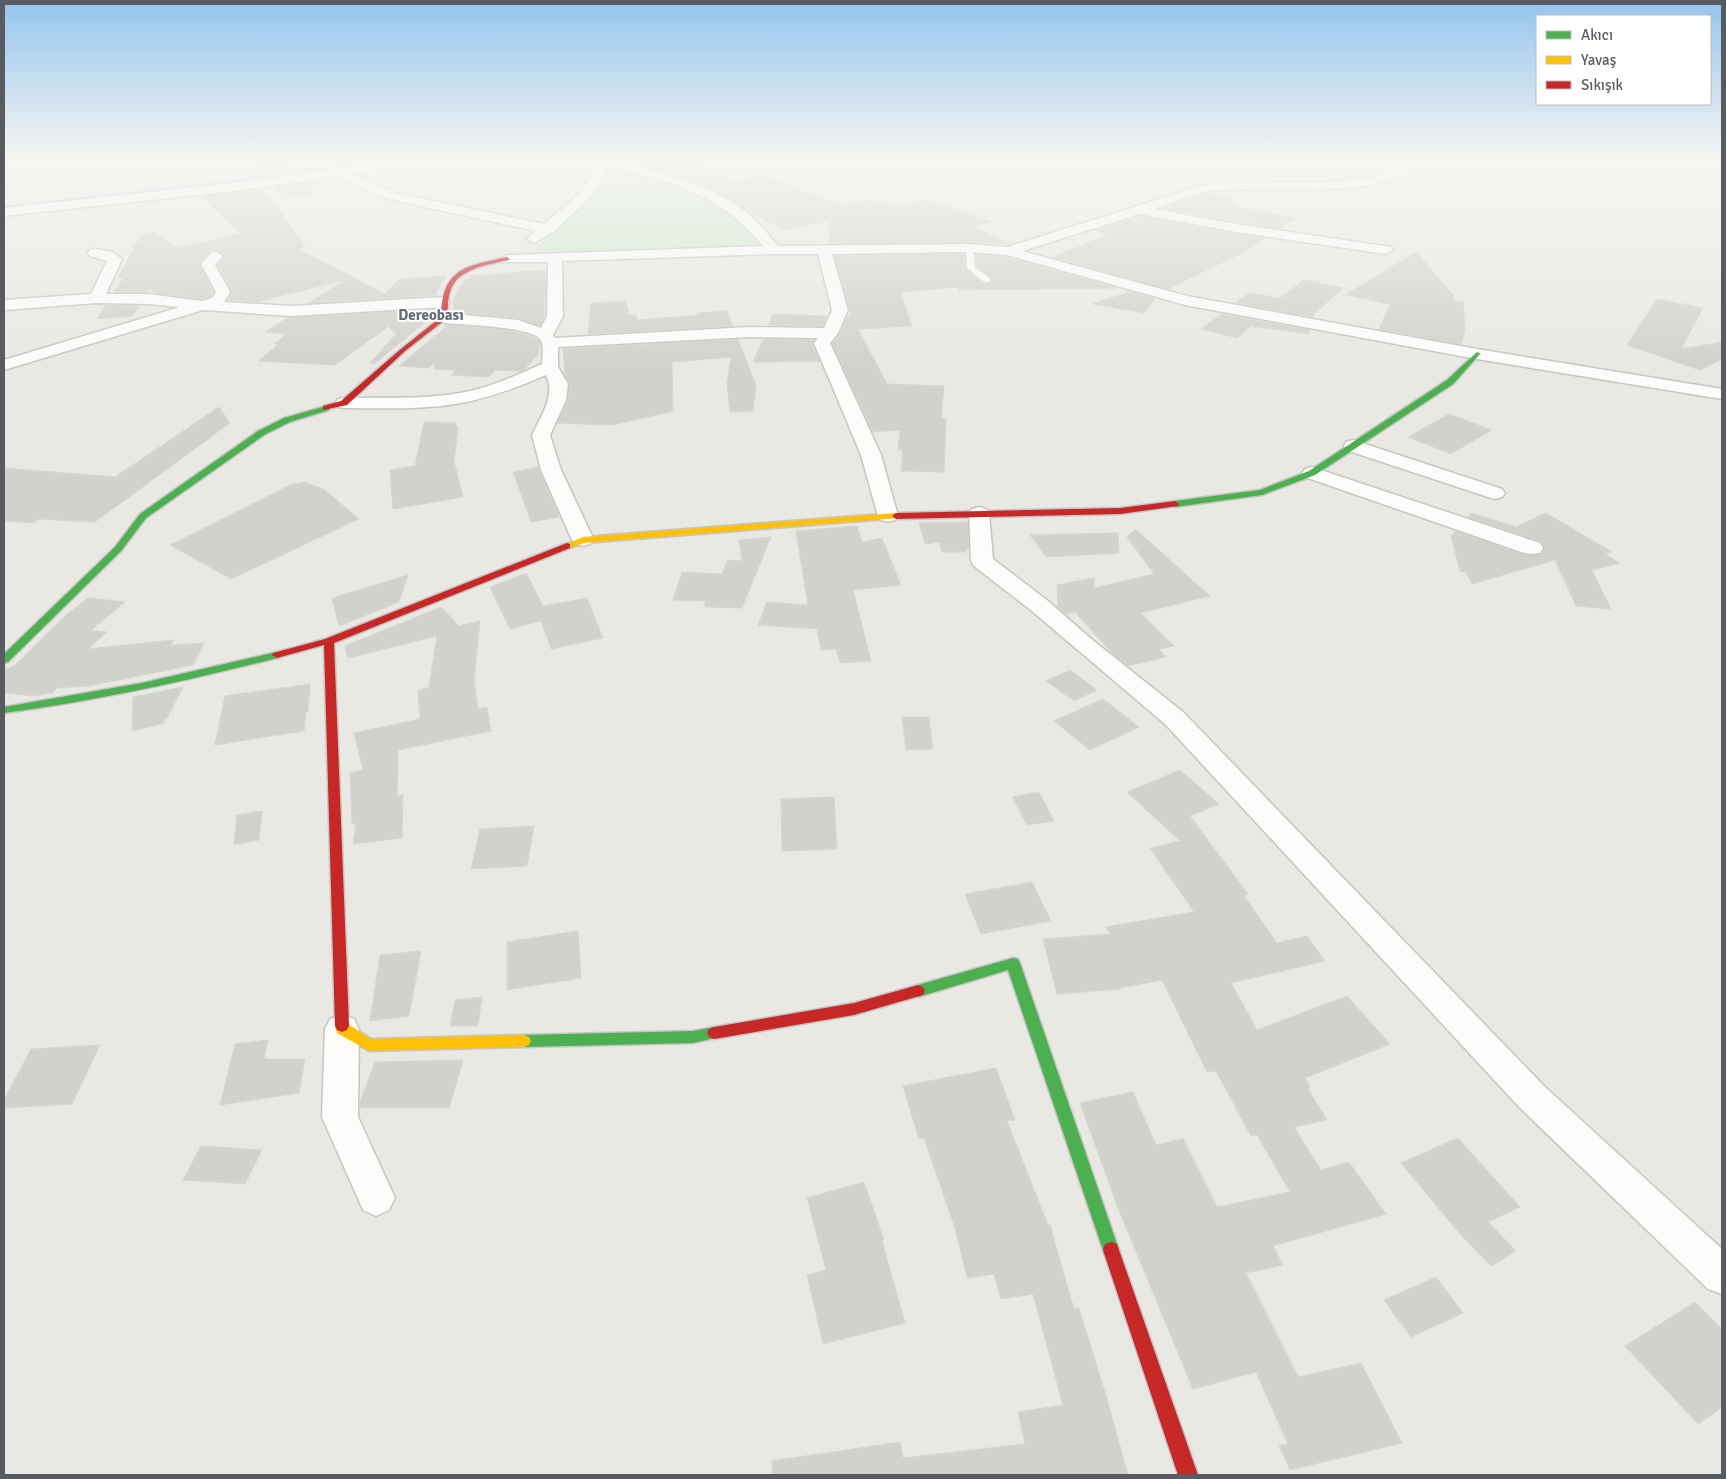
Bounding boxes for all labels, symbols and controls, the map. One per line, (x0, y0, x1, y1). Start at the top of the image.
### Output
legend (1536, 15, 1711, 105)
text: Akıcı (1581, 26, 1613, 44)
text: Yavaş (1581, 51, 1617, 69)
text: Sıkışık (1581, 76, 1624, 94)
district label: Dereobası (398, 306, 464, 324)

